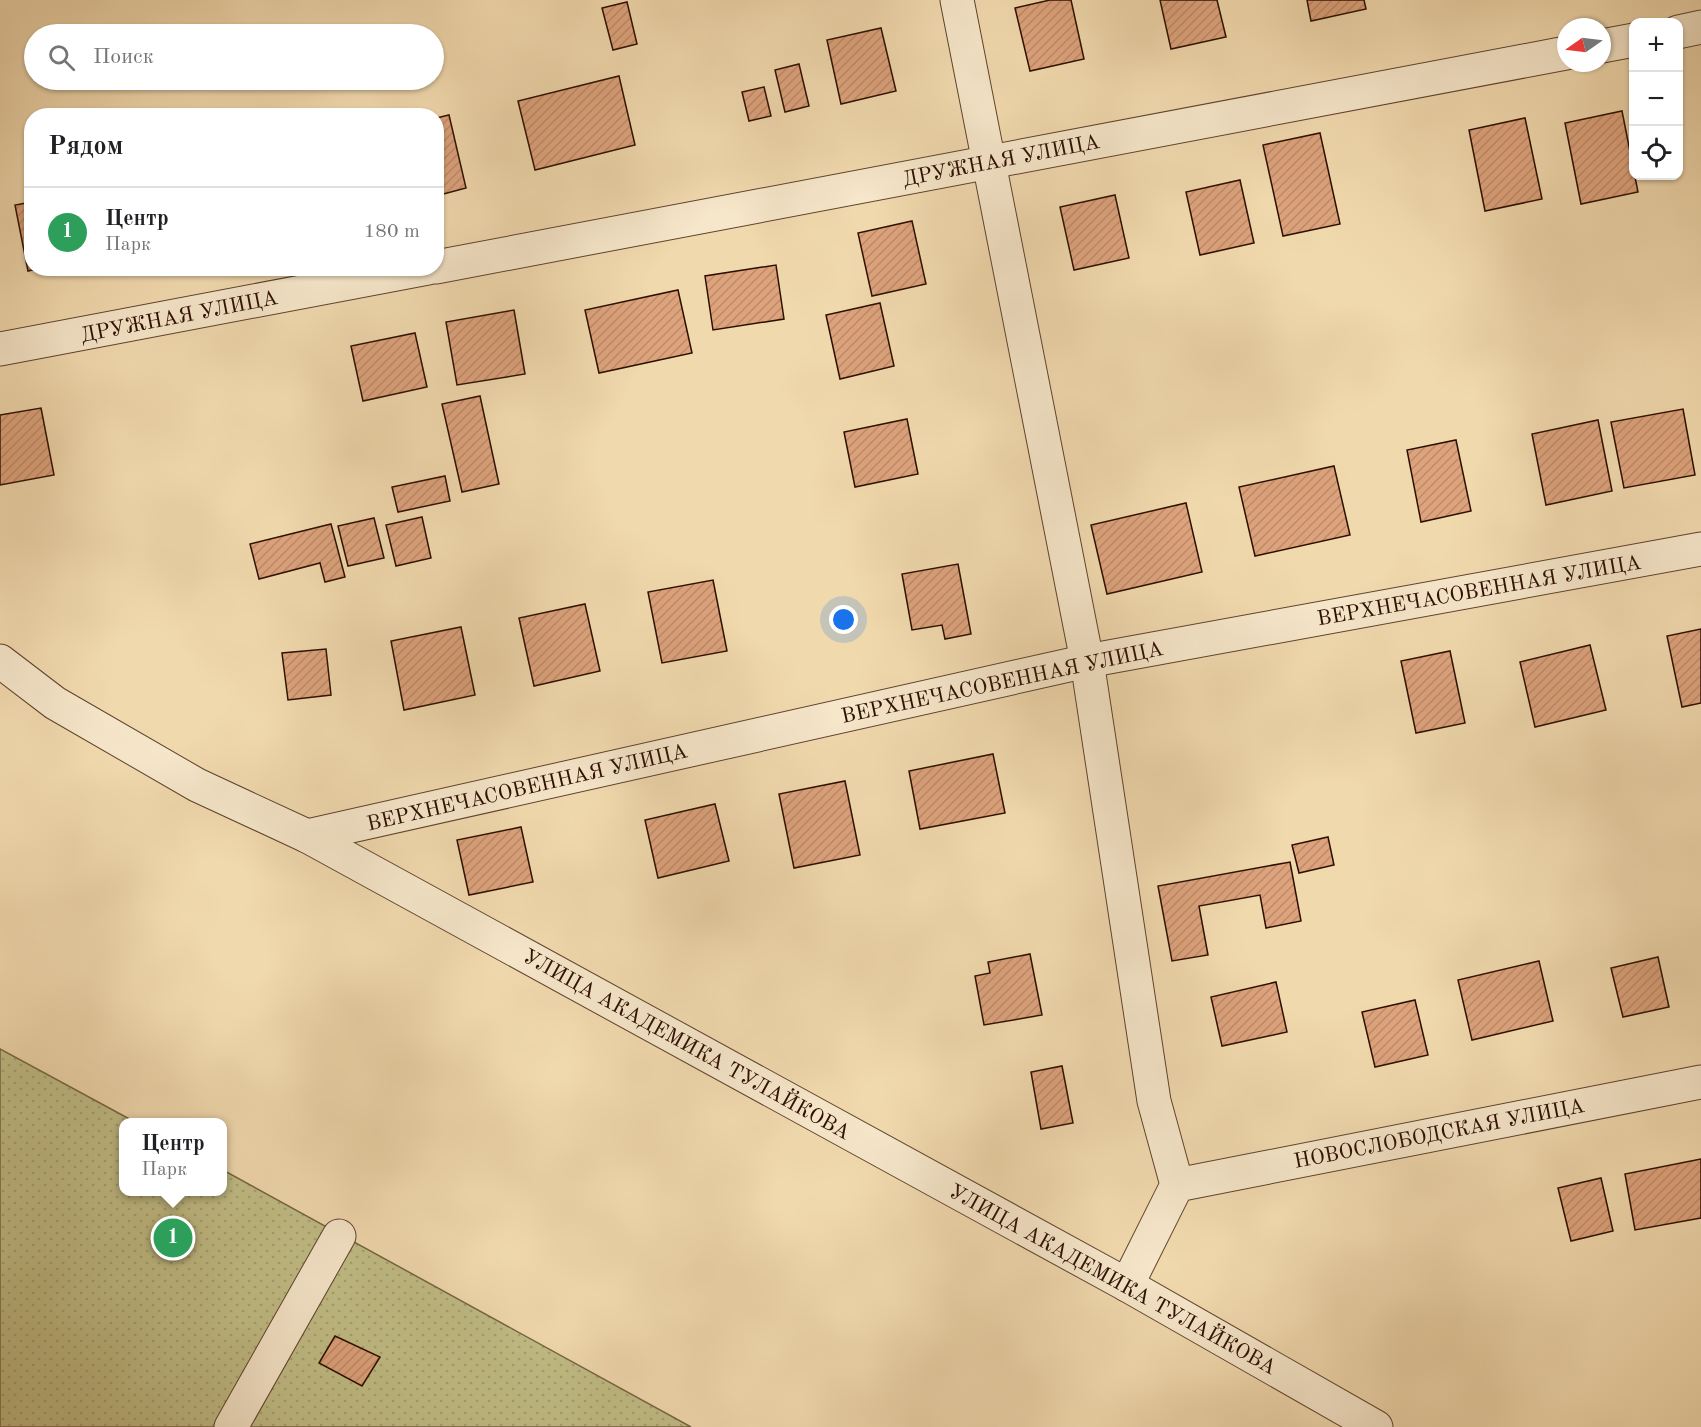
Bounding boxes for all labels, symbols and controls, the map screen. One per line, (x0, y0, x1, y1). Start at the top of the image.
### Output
north arrow (1557, 18, 1611, 72)
map controls (1629, 18, 1683, 180)
button: + (1629, 18, 1683, 72)
search box (24, 24, 444, 90)
icon: search (45, 41, 78, 74)
text: Поиск (93, 46, 154, 68)
button: − (1629, 72, 1683, 126)
button: locate (1629, 126, 1683, 180)
street label: ДРУЖНАЯ УЛИЦА (901, 132, 1102, 191)
text: Рядом (48, 134, 123, 160)
text: Центр (105, 208, 169, 230)
text: 1 (62, 222, 73, 242)
text: 180 m (364, 222, 420, 242)
text: Парк (105, 235, 151, 255)
street label: ДРУЖНАЯ УЛИЦА (79, 288, 280, 347)
street label: ВЕРХНЕЧАСОВЕННАЯ УЛИЦА (1316, 553, 1643, 630)
your location (829, 605, 858, 634)
street label: ВЕРХНЕЧАСОВЕННАЯ УЛИЦА (839, 639, 1165, 728)
street label: ВЕРХНЕЧАСОВЕННАЯ УЛИЦА (365, 741, 690, 836)
street label: УЛИЦА АКАДЕМИКА ТУЛАЙКОВА (519, 942, 856, 1144)
street label: НОВОСЛОБОДСКАЯ УЛИЦА (1292, 1096, 1586, 1173)
popup (119, 1118, 227, 1196)
text: Центр (141, 1133, 205, 1155)
text: Парк (141, 1160, 187, 1180)
street label: УЛИЦА АКАДЕМИКА ТУЛАЙКОВА (945, 1177, 1282, 1379)
pin: 1 (154, 1216, 192, 1260)

